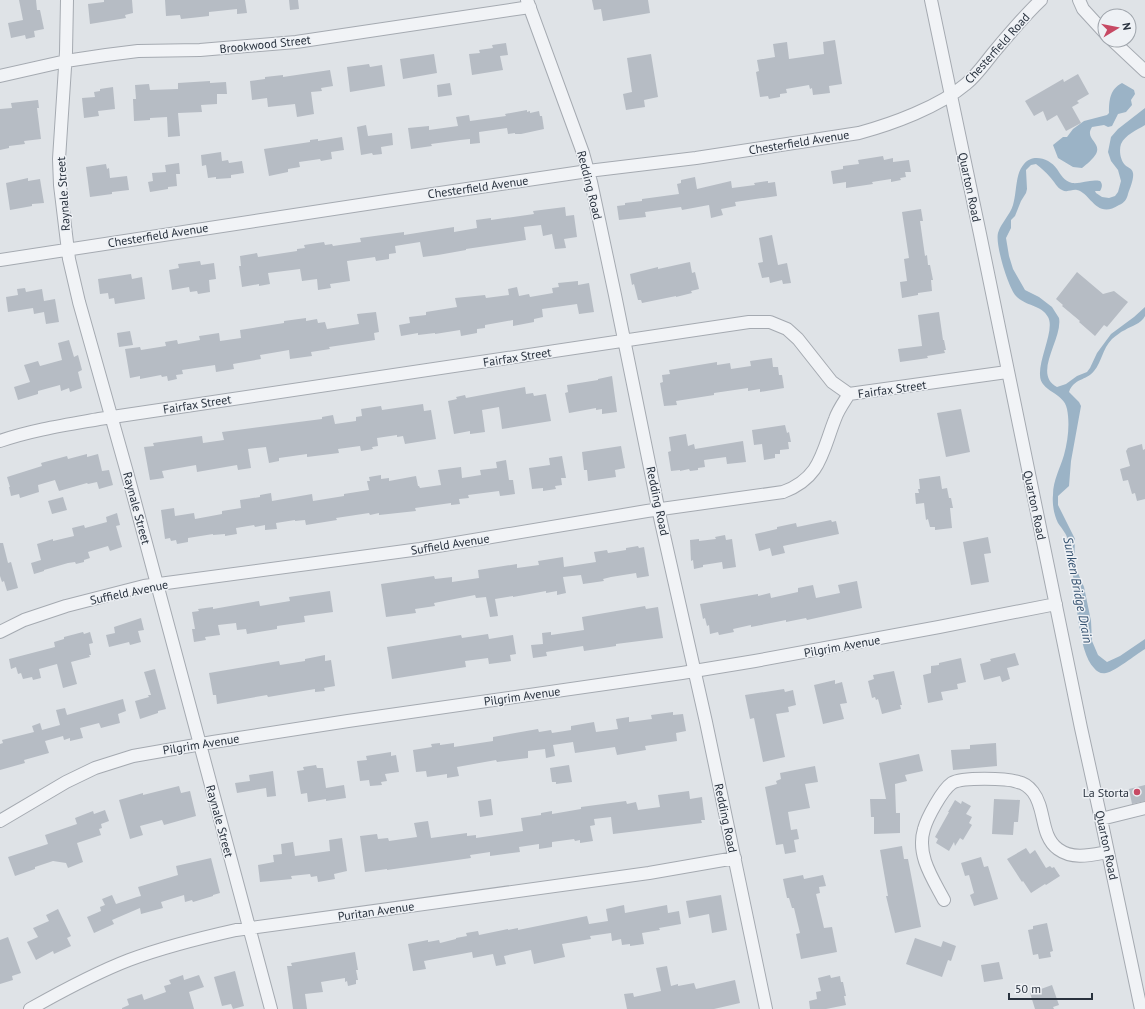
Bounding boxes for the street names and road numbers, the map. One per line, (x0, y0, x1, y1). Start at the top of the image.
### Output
street label: Chesterfield Road (961, 10, 1033, 86)
street label: Brookwood Street (219, 32, 311, 56)
street label: Chesterfield Avenue (748, 127, 850, 157)
street label: Redding Road (574, 149, 606, 221)
street label: Quarton Road (955, 151, 985, 223)
street label: Raynale Street (53, 156, 73, 232)
street label: Chesterfield Avenue (427, 173, 529, 201)
street label: Chesterfield Avenue (107, 220, 209, 250)
street label: Fairfax Street (482, 344, 552, 370)
street label: Fairfax Street (857, 377, 927, 401)
street label: Fairfax Street (162, 391, 232, 417)
street label: Redding Road (643, 465, 673, 537)
street label: Quarton Road (1020, 469, 1050, 541)
street label: Raynale Street (120, 470, 154, 546)
street label: Suffield Avenue (410, 530, 490, 558)
street label: Suffield Avenue (89, 576, 169, 608)
street label: Pilgrim Avenue (803, 632, 881, 660)
street label: Pilgrim Avenue (483, 683, 561, 709)
street label: Pilgrim Avenue (162, 731, 240, 757)
street label: Redding Road (711, 782, 741, 854)
street label: Raynale Street (203, 783, 237, 859)
street label: Quarton Road (1092, 809, 1122, 881)
street label: Puritan Avenue (337, 898, 415, 924)

